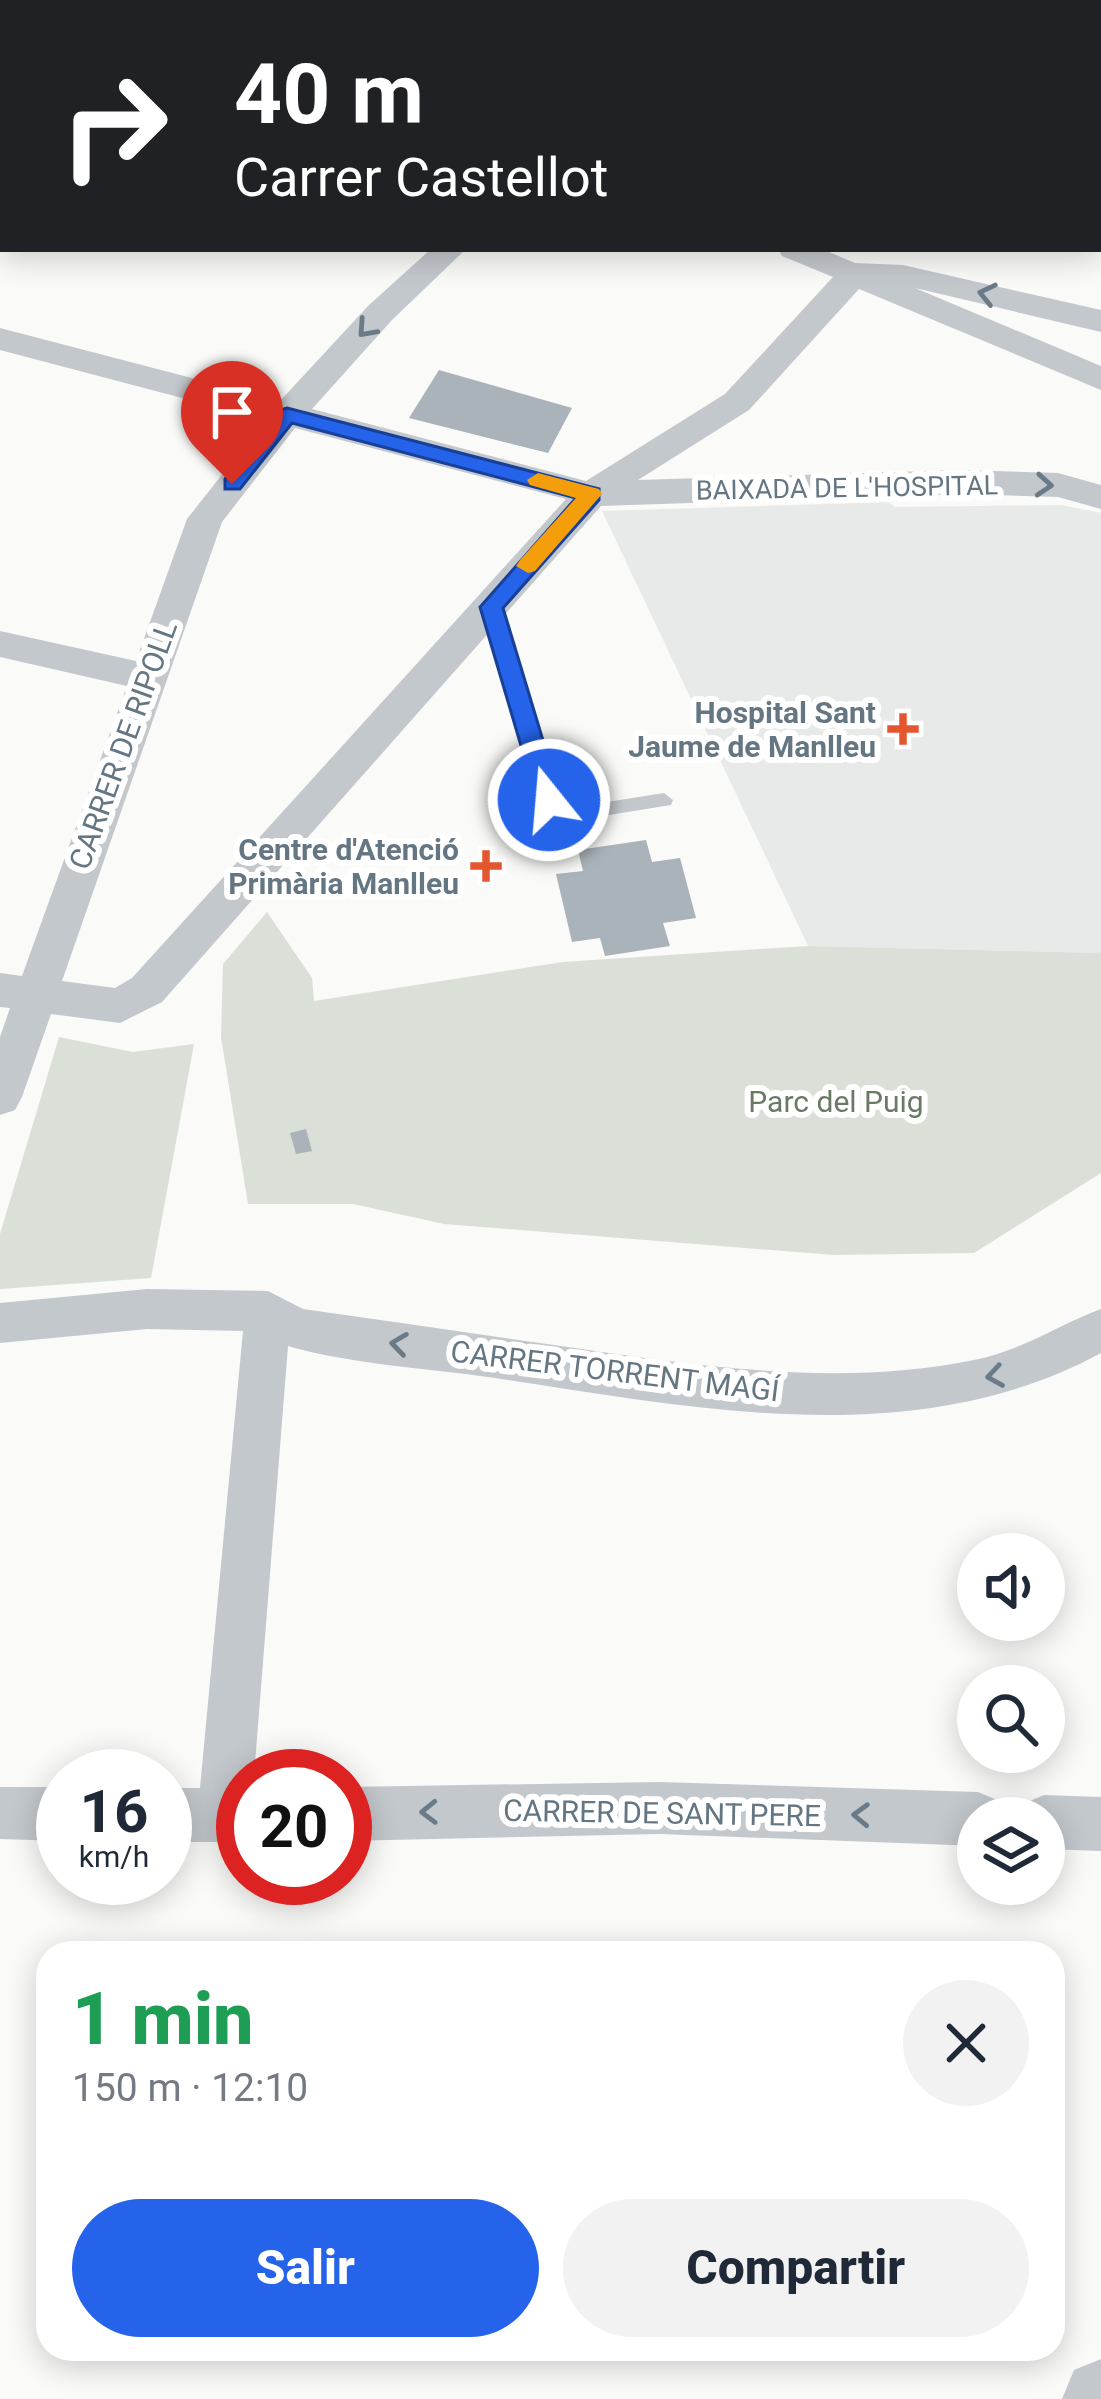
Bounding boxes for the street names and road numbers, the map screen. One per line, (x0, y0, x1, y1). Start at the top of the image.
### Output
street label: BAIXADA DE L'HOSPITAL (696, 469, 998, 507)
street label: CARRER DE RIPOLL (62, 616, 184, 874)
street label: CARRER TORRENT MAGÍ (449, 1333, 782, 1409)
street label: CARRER DE SANT PERE (503, 1793, 821, 1833)

